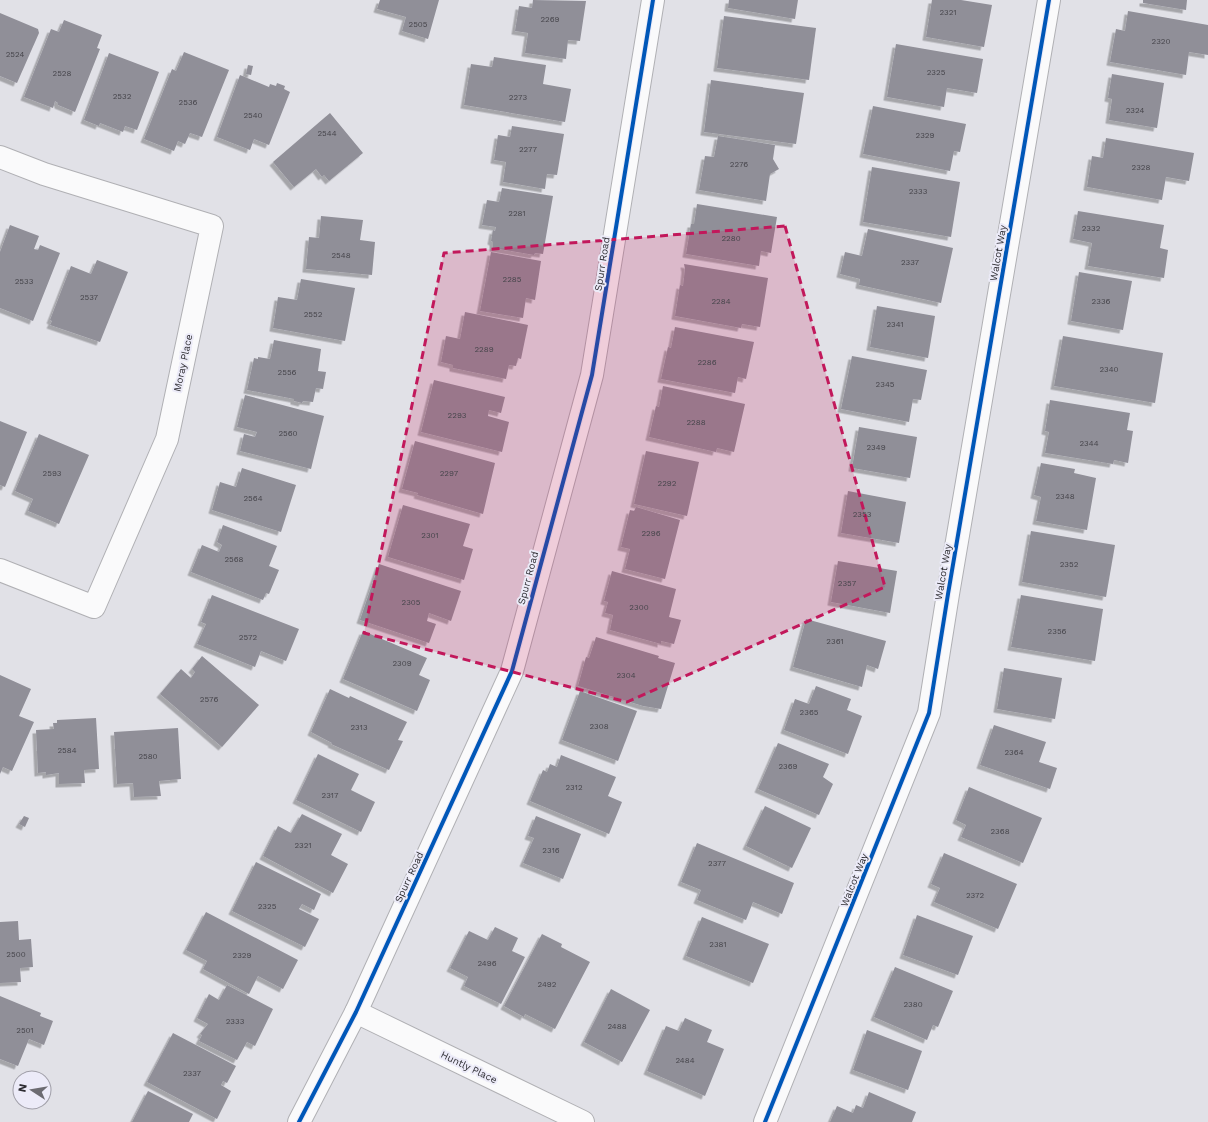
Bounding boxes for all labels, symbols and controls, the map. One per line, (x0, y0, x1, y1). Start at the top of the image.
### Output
house number: 2321 (939, 8, 957, 17)
house number: 2269 (540, 15, 560, 24)
house number: 2505 (409, 20, 428, 29)
house number: 2320 (1152, 37, 1171, 46)
house number: 2524 (6, 50, 24, 59)
house number: 2325 (927, 68, 946, 77)
house number: 2528 (53, 69, 72, 78)
house number: 2532 (113, 92, 132, 101)
house number: 2273 (509, 93, 527, 102)
house number: 2536 (179, 98, 198, 107)
house number: 2324 (1126, 106, 1144, 115)
house number: 2540 (243, 111, 263, 120)
house number: 2544 (317, 129, 337, 138)
house number: 2329 (916, 131, 935, 140)
house number: 2277 (519, 145, 538, 154)
house number: 2276 (730, 160, 748, 169)
house number: 2328 (1132, 163, 1151, 172)
house number: 2333 (909, 187, 928, 196)
house number: 2281 (508, 209, 526, 218)
street label: Walcot Way (988, 223, 1008, 282)
house number: 2332 (1082, 224, 1101, 233)
house number: 2280 (721, 234, 741, 243)
street label: Spurr Road (592, 236, 612, 292)
house number: 2548 (331, 251, 351, 260)
house number: 2337 (901, 258, 920, 267)
house number: 2285 (503, 275, 522, 284)
house number: 2533 (15, 277, 34, 286)
house number: 2537 (80, 293, 99, 302)
house number: 2284 (711, 297, 731, 306)
house number: 2336 (1092, 297, 1111, 306)
house number: 2552 (304, 310, 323, 319)
house number: 2341 (886, 320, 904, 329)
street label: Moray Place (172, 333, 194, 393)
house number: 2289 (474, 345, 494, 354)
house number: 2286 (697, 358, 717, 367)
house number: 2340 (1099, 365, 1119, 374)
house number: 2556 (278, 368, 297, 377)
house number: 2345 (876, 380, 895, 389)
house number: 2293 (448, 411, 467, 420)
house number: 2288 (686, 418, 706, 427)
house number: 2560 (278, 429, 298, 438)
house number: 2344 (1079, 439, 1099, 448)
house number: 2349 (866, 443, 886, 452)
house number: 2593 (43, 469, 62, 478)
house number: 2297 (440, 469, 459, 478)
house number: 2292 (658, 479, 677, 488)
house number: 2348 (1055, 492, 1075, 501)
house number: 2564 (243, 494, 263, 503)
house number: 2353 (853, 510, 872, 519)
house number: 2296 (641, 529, 661, 538)
house number: 2301 (421, 531, 439, 540)
street label: Walcot Way (933, 542, 953, 601)
street label: Spurr Road (516, 550, 540, 606)
house number: 2568 (224, 555, 244, 564)
house number: 2352 (1060, 560, 1079, 569)
house number: 2357 (838, 579, 857, 588)
house number: 2305 (402, 598, 421, 607)
house number: 2300 (629, 603, 649, 612)
house number: 2356 (1048, 627, 1067, 636)
house number: 2572 (239, 633, 258, 642)
house number: 2361 (826, 637, 844, 646)
house number: 2309 (392, 659, 412, 668)
house number: 2304 (616, 671, 636, 680)
house number: 2576 (200, 695, 218, 704)
house number: 2365 (800, 708, 819, 717)
house number: 2308 (589, 722, 609, 731)
house number: 2313 (350, 723, 368, 732)
house number: 2584 (57, 746, 77, 755)
house number: 2364 (1004, 748, 1024, 757)
house number: 2580 (138, 752, 158, 761)
house number: 2369 (778, 762, 798, 771)
house number: 2312 (565, 783, 583, 792)
house number: 2317 (322, 791, 339, 800)
house number: 2368 (990, 827, 1010, 836)
house number: 2321 (294, 841, 312, 850)
house number: 2316 (542, 846, 560, 855)
street label: Spurr Road (392, 850, 426, 904)
street label: Walcot Way (838, 851, 870, 908)
house number: 2377 (708, 859, 727, 868)
house number: 2372 (966, 891, 984, 900)
house number: 2325 (258, 902, 277, 911)
house number: 2381 (709, 940, 727, 949)
house number: 2500 (6, 950, 26, 959)
house number: 2329 (233, 951, 252, 960)
house number: 2496 (477, 959, 497, 968)
house number: 2492 (538, 980, 557, 989)
house number: 2380 (903, 1000, 923, 1009)
house number: 2333 (226, 1017, 245, 1026)
house number: 2488 (607, 1022, 627, 1031)
house number: 2501 (16, 1026, 34, 1035)
street label: Huntly Place (439, 1049, 499, 1085)
house number: 2484 (675, 1056, 695, 1065)
house number: 2337 (183, 1069, 202, 1078)
north arrow (12, 1070, 52, 1110)
text: N (16, 1083, 30, 1093)

